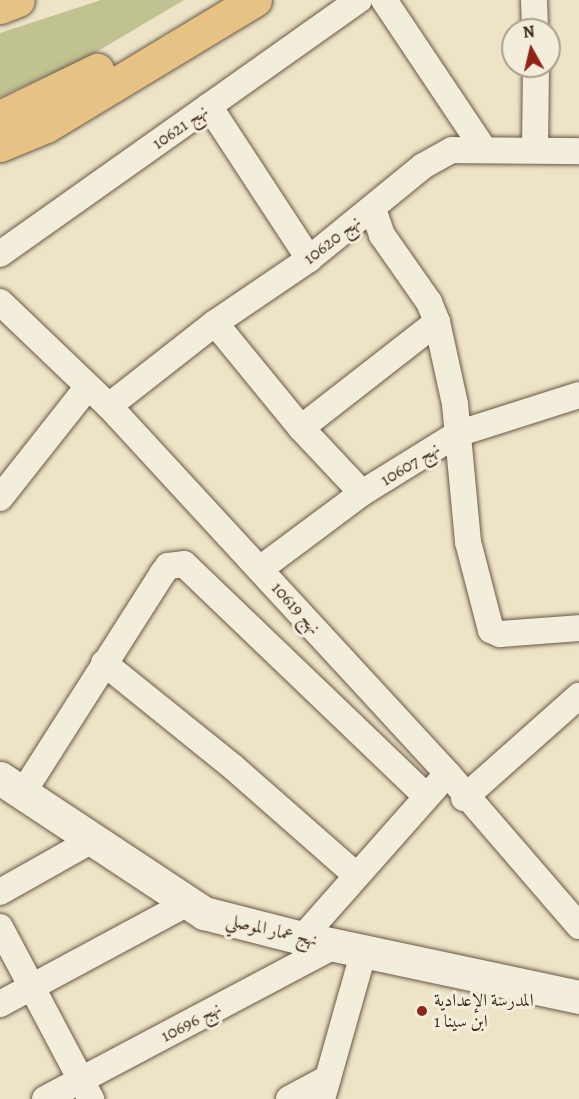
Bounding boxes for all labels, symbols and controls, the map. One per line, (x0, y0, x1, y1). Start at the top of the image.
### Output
north arrow (501, 18, 561, 78)
text: N (521, 20, 536, 44)
street label: نهج 10621 (148, 100, 212, 154)
street label: نهج 10620 (299, 211, 365, 269)
street label: نهج 10607 (376, 437, 444, 491)
street label: نهج 10619 (267, 577, 325, 639)
street label: نهج عمار الموصلي (224, 909, 320, 951)
place label: المدرسة الإعدادية ابن سينا 1 (434, 990, 534, 1032)
street label: نهج 10696 (157, 997, 225, 1047)
marker: المدرسة الإعدادية ابن سينا 1 (415, 1004, 429, 1018)

